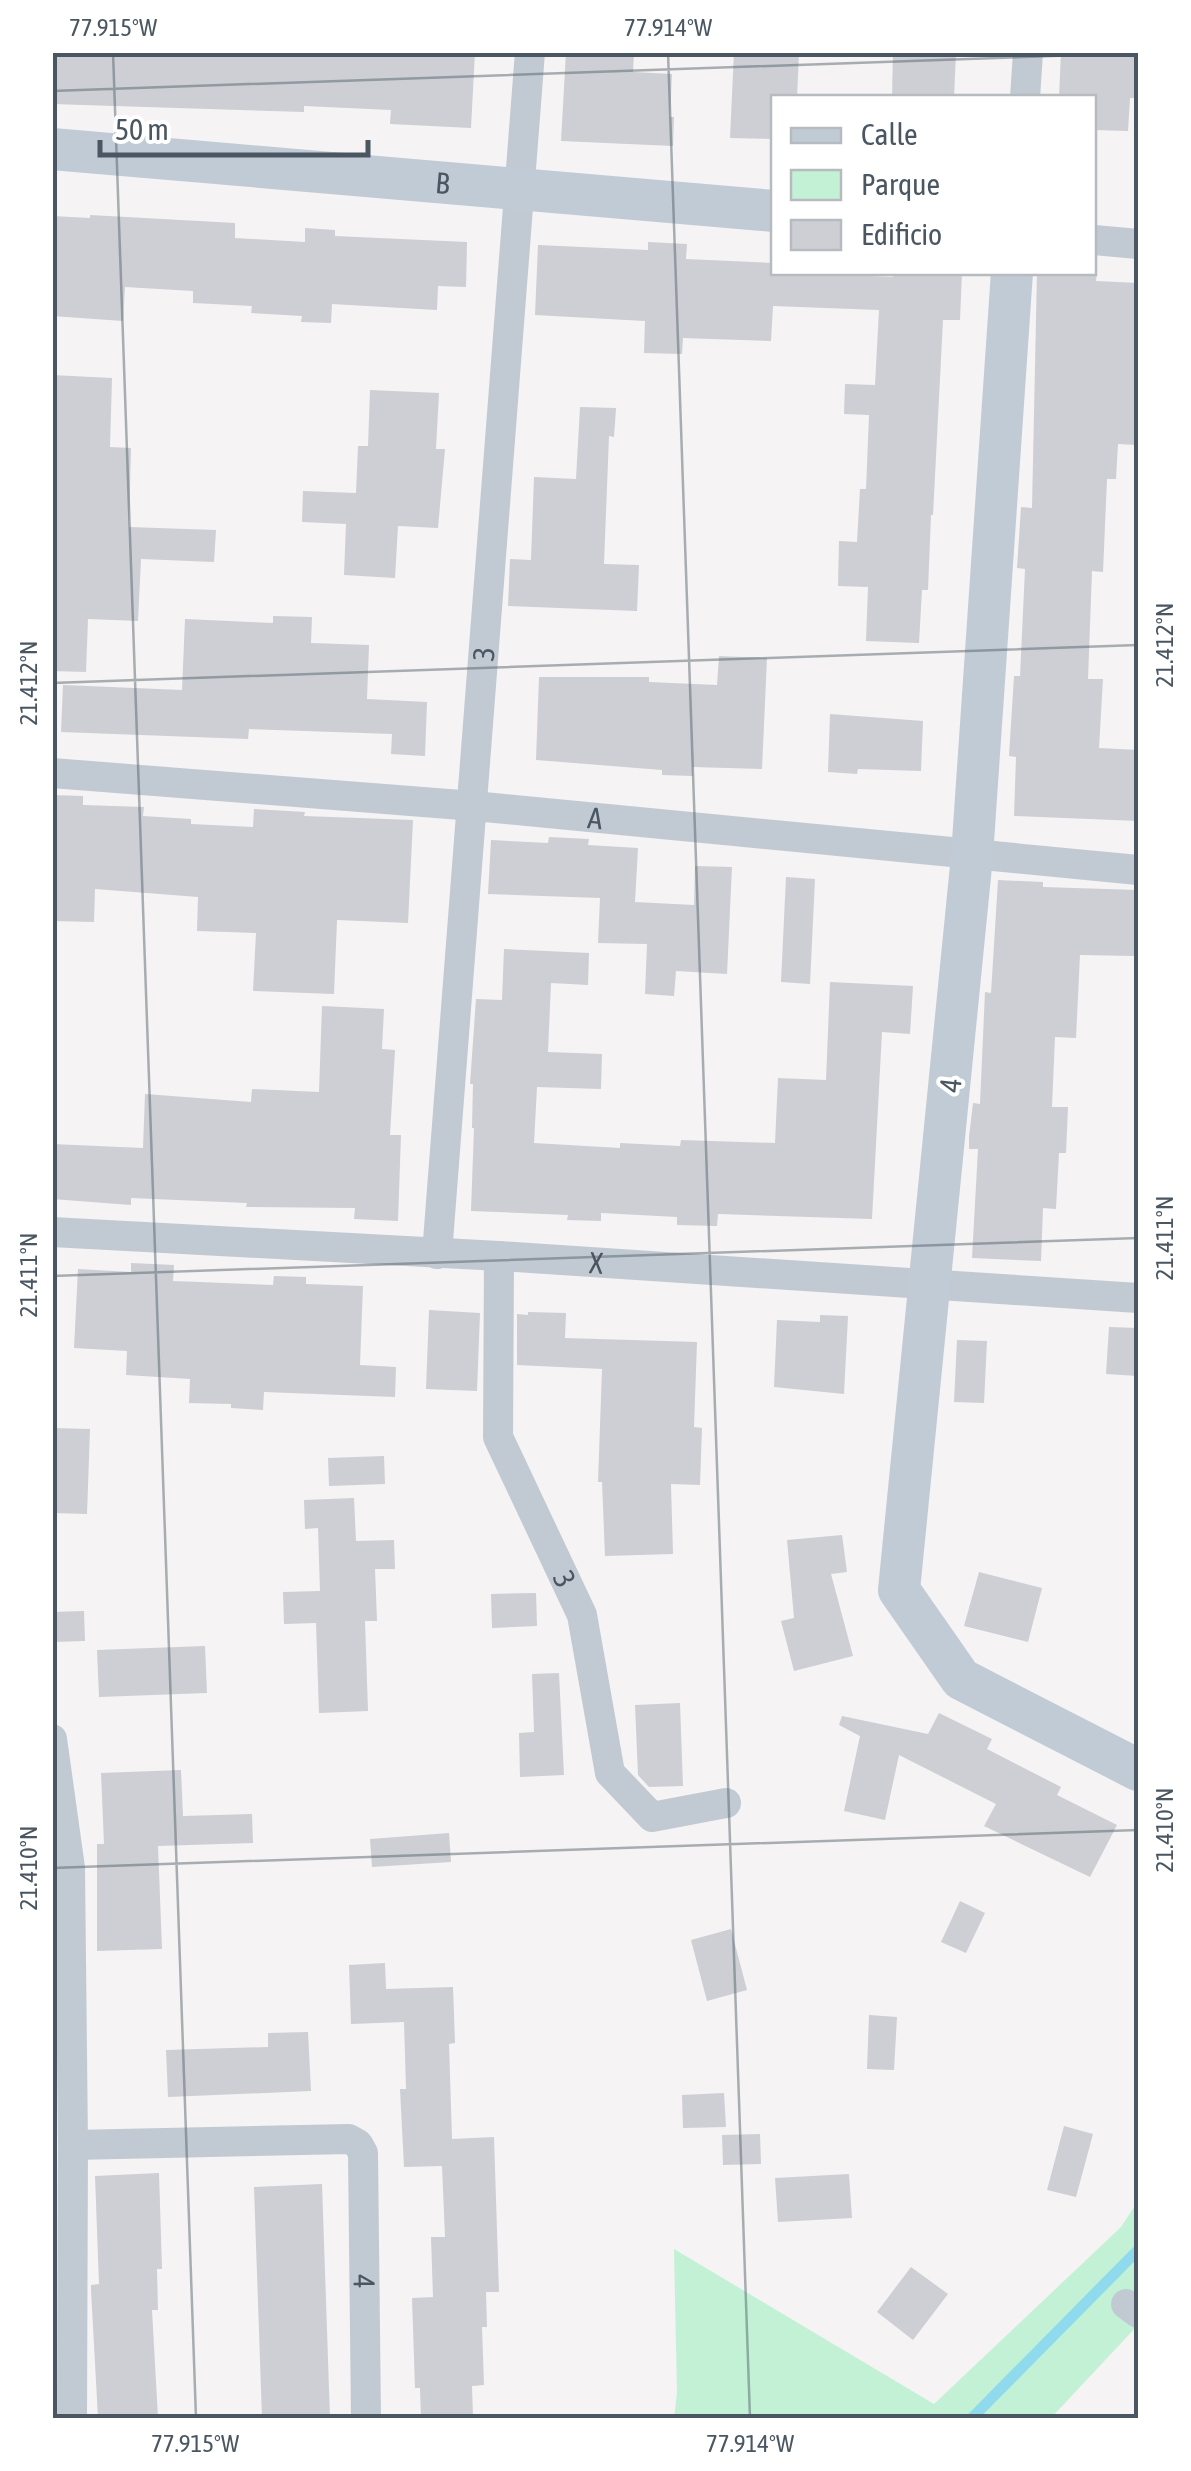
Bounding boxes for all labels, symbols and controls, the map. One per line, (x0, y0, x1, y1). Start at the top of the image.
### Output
text: 77.915°W (69, 13, 158, 41)
text: 77.914°W (624, 13, 713, 41)
scale bar (100, 95, 368, 157)
legend (771, 95, 1096, 275)
text: 50 m (115, 112, 169, 146)
text: Calle (861, 117, 918, 151)
street label: B (434, 165, 451, 200)
text: Parque (861, 167, 940, 201)
text: Edificio (861, 217, 942, 251)
text: 21.412°N (1150, 603, 1178, 687)
text: 21.412°N (14, 641, 42, 725)
street label: 3 (466, 645, 501, 662)
street label: A (586, 800, 604, 835)
street label: 4 (932, 1076, 968, 1094)
text: 21.411°N (1150, 1196, 1178, 1280)
text: 21.411°N (14, 1233, 42, 1317)
street label: X (588, 1245, 604, 1280)
street label: 3 (547, 1565, 583, 1593)
text: 21.410°N (1150, 1788, 1178, 1872)
text: 21.410°N (14, 1826, 42, 1910)
street label: 4 (347, 2274, 382, 2289)
text: 77.915°W (151, 2429, 240, 2457)
text: 77.914°W (706, 2429, 795, 2457)

